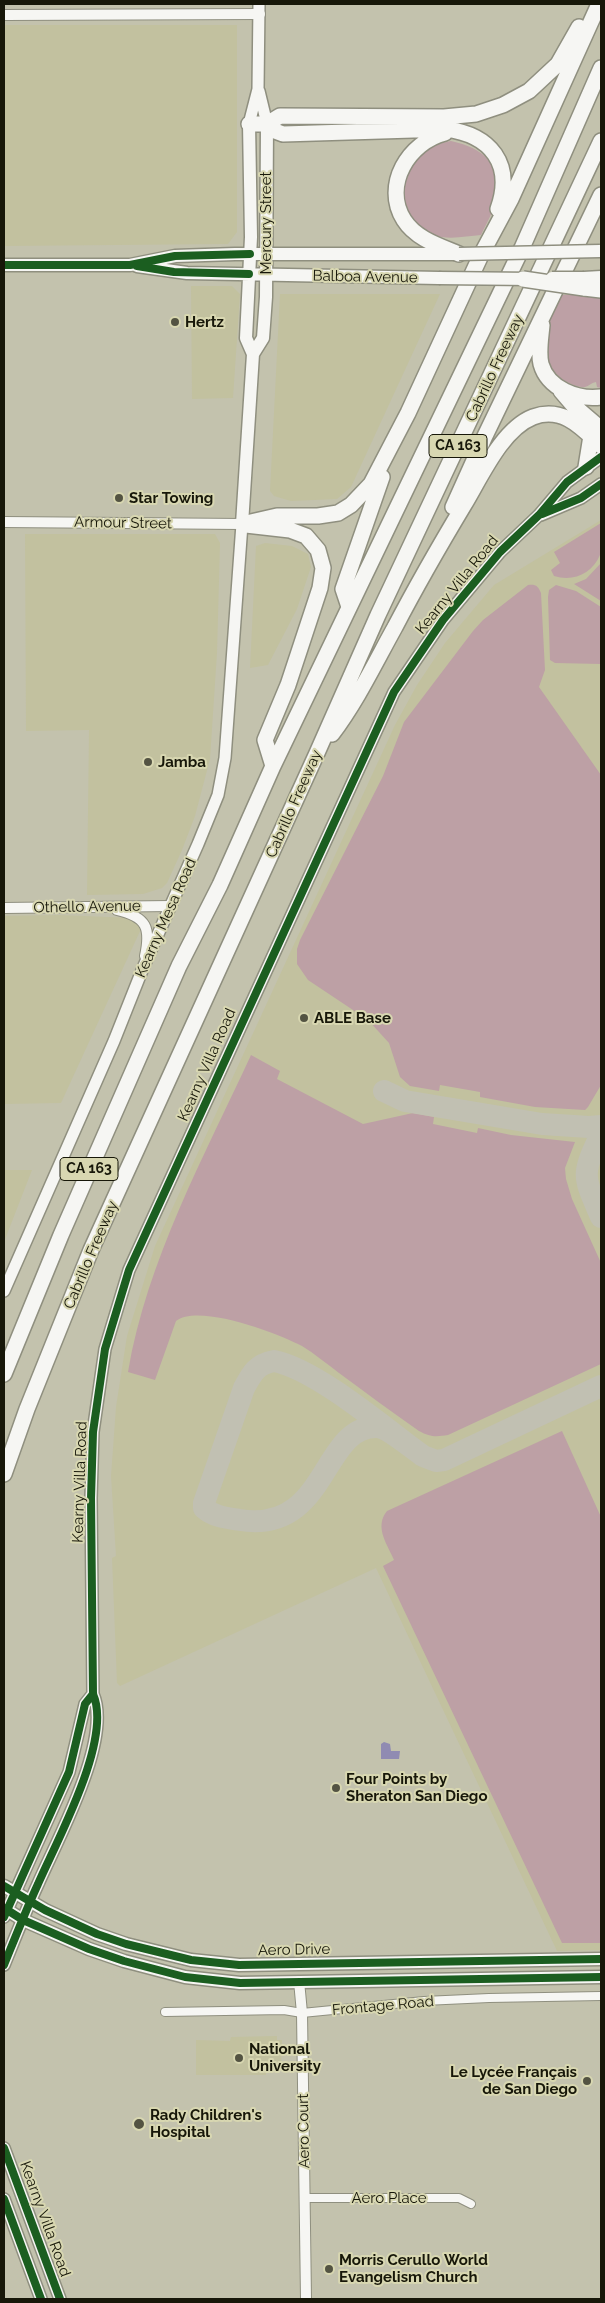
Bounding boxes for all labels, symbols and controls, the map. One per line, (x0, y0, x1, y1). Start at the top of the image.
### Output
street label: Mercury Street (257, 172, 275, 274)
street label: Balboa Avenue (312, 267, 418, 287)
street label: Cabrillo Freeway (462, 312, 528, 424)
place label: Hertz (185, 313, 224, 331)
marker: Hertz (169, 316, 181, 328)
road number: CA 163 (429, 434, 487, 458)
place label: Star Towing (129, 489, 213, 507)
marker: Star Towing (113, 492, 125, 504)
street label: Armour Street (74, 513, 172, 533)
street label: Kearny Villa Road (412, 532, 502, 638)
street label: Cabrillo Freeway (262, 747, 326, 861)
place label: Jamba (158, 753, 206, 771)
marker: Jamba (142, 756, 154, 768)
street label: Kearny Mesa Road (132, 855, 200, 981)
street label: Othello Avenue (33, 897, 141, 917)
street label: Kearny Villa Road (174, 1006, 240, 1124)
place label: ABLE Base (314, 1009, 391, 1027)
marker: ABLE Base (298, 1012, 310, 1024)
road number: CA 163 (60, 1158, 118, 1180)
street label: Cabrillo Freeway (60, 1198, 122, 1312)
street label: Kearny Villa Road (69, 1421, 91, 1543)
place label: Four Points by Sheraton San Diego (346, 1770, 487, 1805)
marker: Four Points by Sheraton San Diego (330, 1782, 342, 1794)
street label: Aero Drive (258, 1940, 330, 1960)
street label: Frontage Road (331, 1993, 435, 2019)
place label: National University (249, 2040, 321, 2075)
marker: National University (233, 2052, 245, 2064)
place label: Le Lycée Français de San Diego (450, 2063, 577, 2098)
marker: Le Lycée Français de San Diego (581, 2075, 593, 2087)
street label: Aero Court (294, 2093, 314, 2169)
place label: Rady Children's Hospital (150, 2106, 262, 2141)
marker: Rady Children's Hospital (132, 2117, 146, 2131)
street label: Kearny Villa Road (16, 2159, 74, 2279)
street label: Aero Place (351, 2189, 427, 2207)
place label: Morris Cerullo World Evangelism Church (339, 2251, 488, 2286)
marker: Morris Cerullo World Evangelism Church (323, 2263, 335, 2275)

